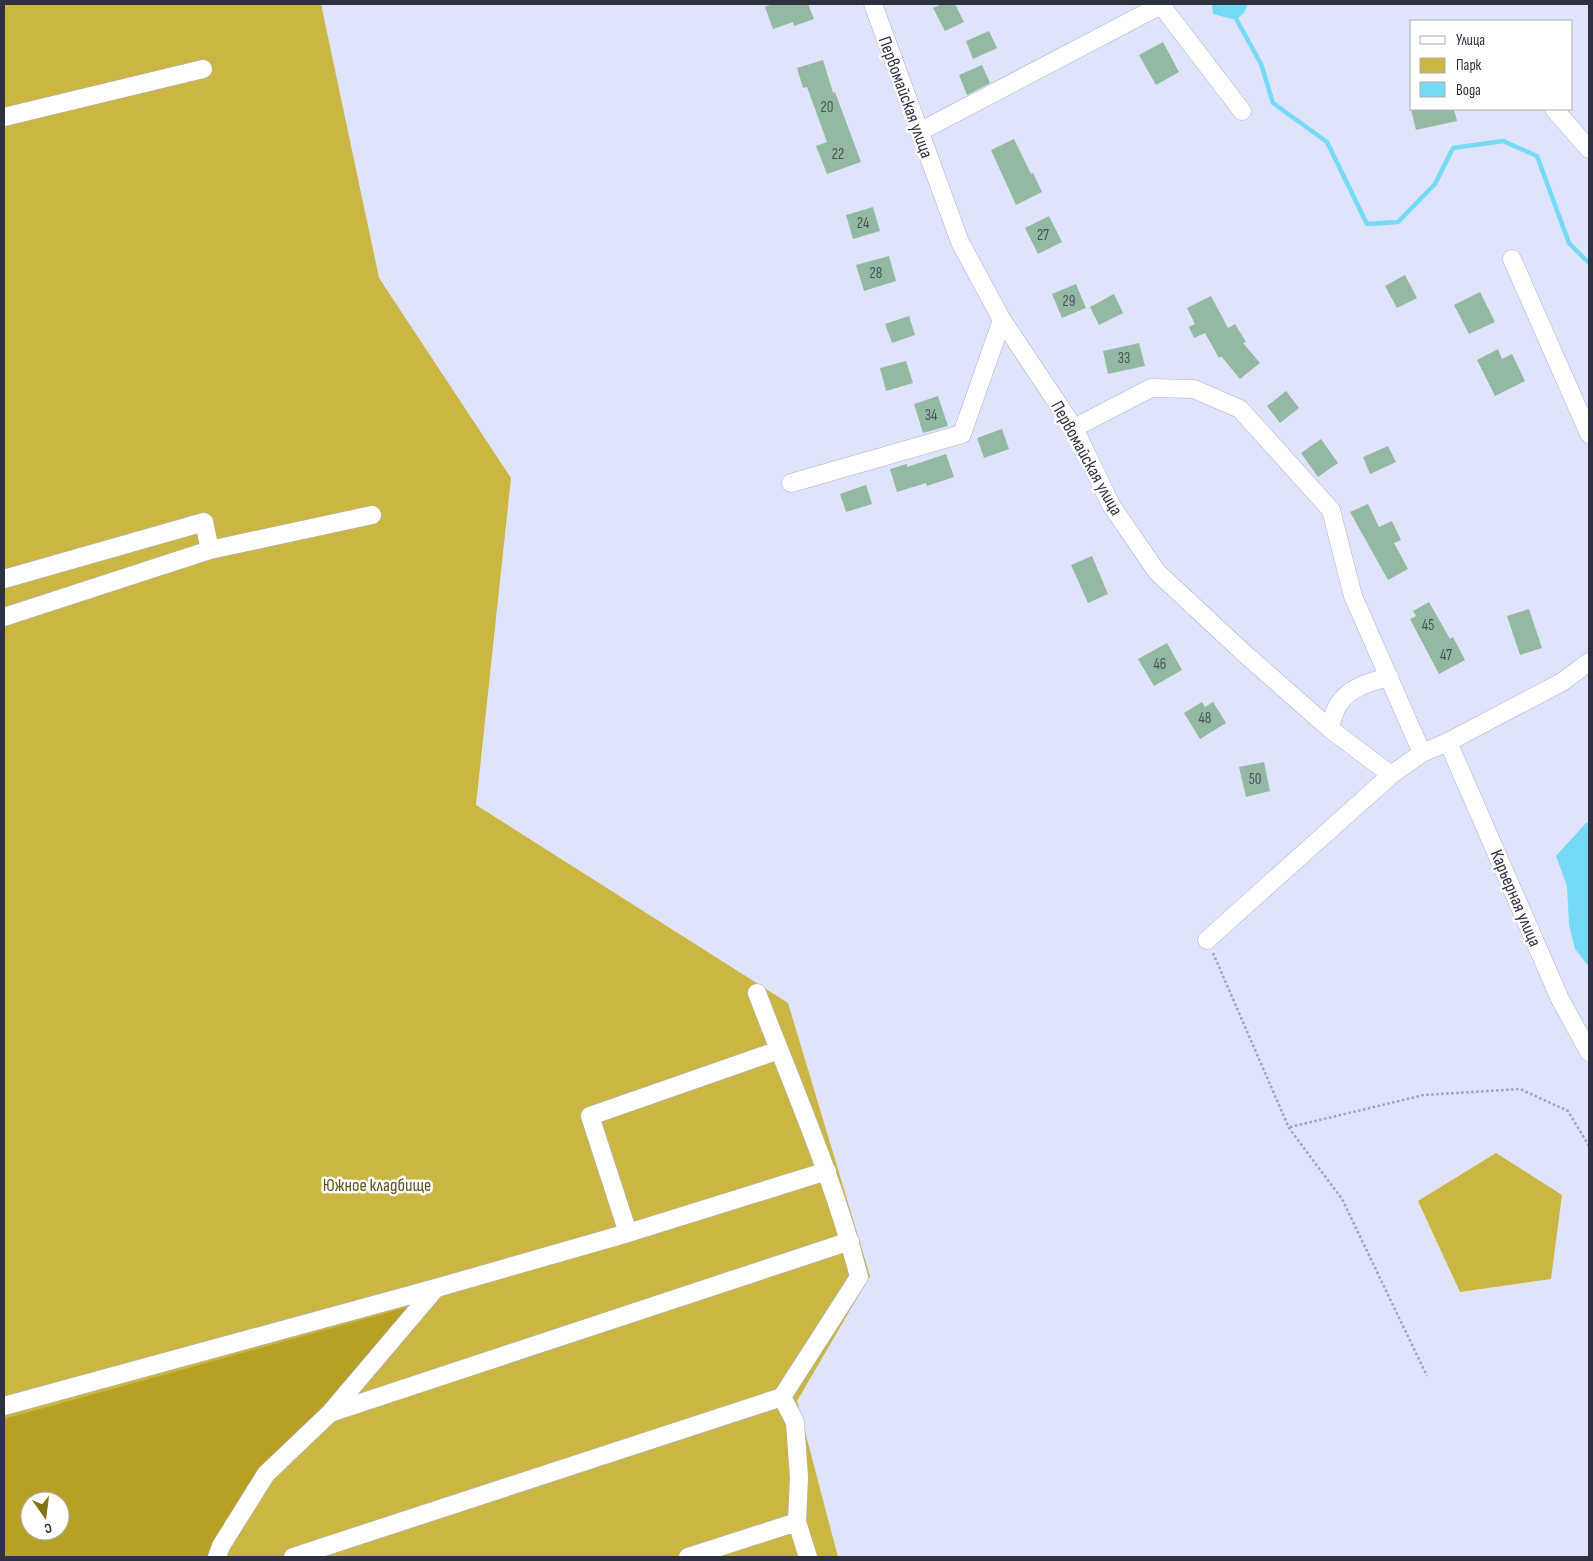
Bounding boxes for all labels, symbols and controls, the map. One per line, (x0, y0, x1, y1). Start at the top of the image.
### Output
legend (1410, 20, 1573, 110)
text: Улица (1456, 31, 1485, 50)
street label: Первомайская улица (874, 33, 937, 161)
text: Парк (1456, 56, 1482, 75)
text: Вода (1456, 81, 1481, 100)
house number: 20 (821, 98, 833, 117)
house number: 22 (832, 145, 844, 164)
house number: 24 (857, 214, 869, 233)
house number: 27 (1037, 226, 1049, 245)
house number: 28 (870, 264, 882, 283)
house number: 29 (1063, 292, 1075, 311)
house number: 33 (1118, 349, 1130, 368)
street label: Первомайская улица (1046, 397, 1127, 519)
house number: 34 (925, 406, 937, 425)
house number: 45 (1422, 616, 1434, 635)
house number: 47 (1440, 646, 1452, 665)
house number: 46 (1154, 655, 1166, 674)
house number: 48 (1199, 709, 1211, 728)
house number: 50 (1249, 770, 1261, 789)
street label: Карьерная улица (1486, 846, 1545, 950)
park label: Южное кладбище (323, 1175, 431, 1196)
north arrow (20, 1491, 70, 1541)
text: С (42, 1519, 54, 1537)

